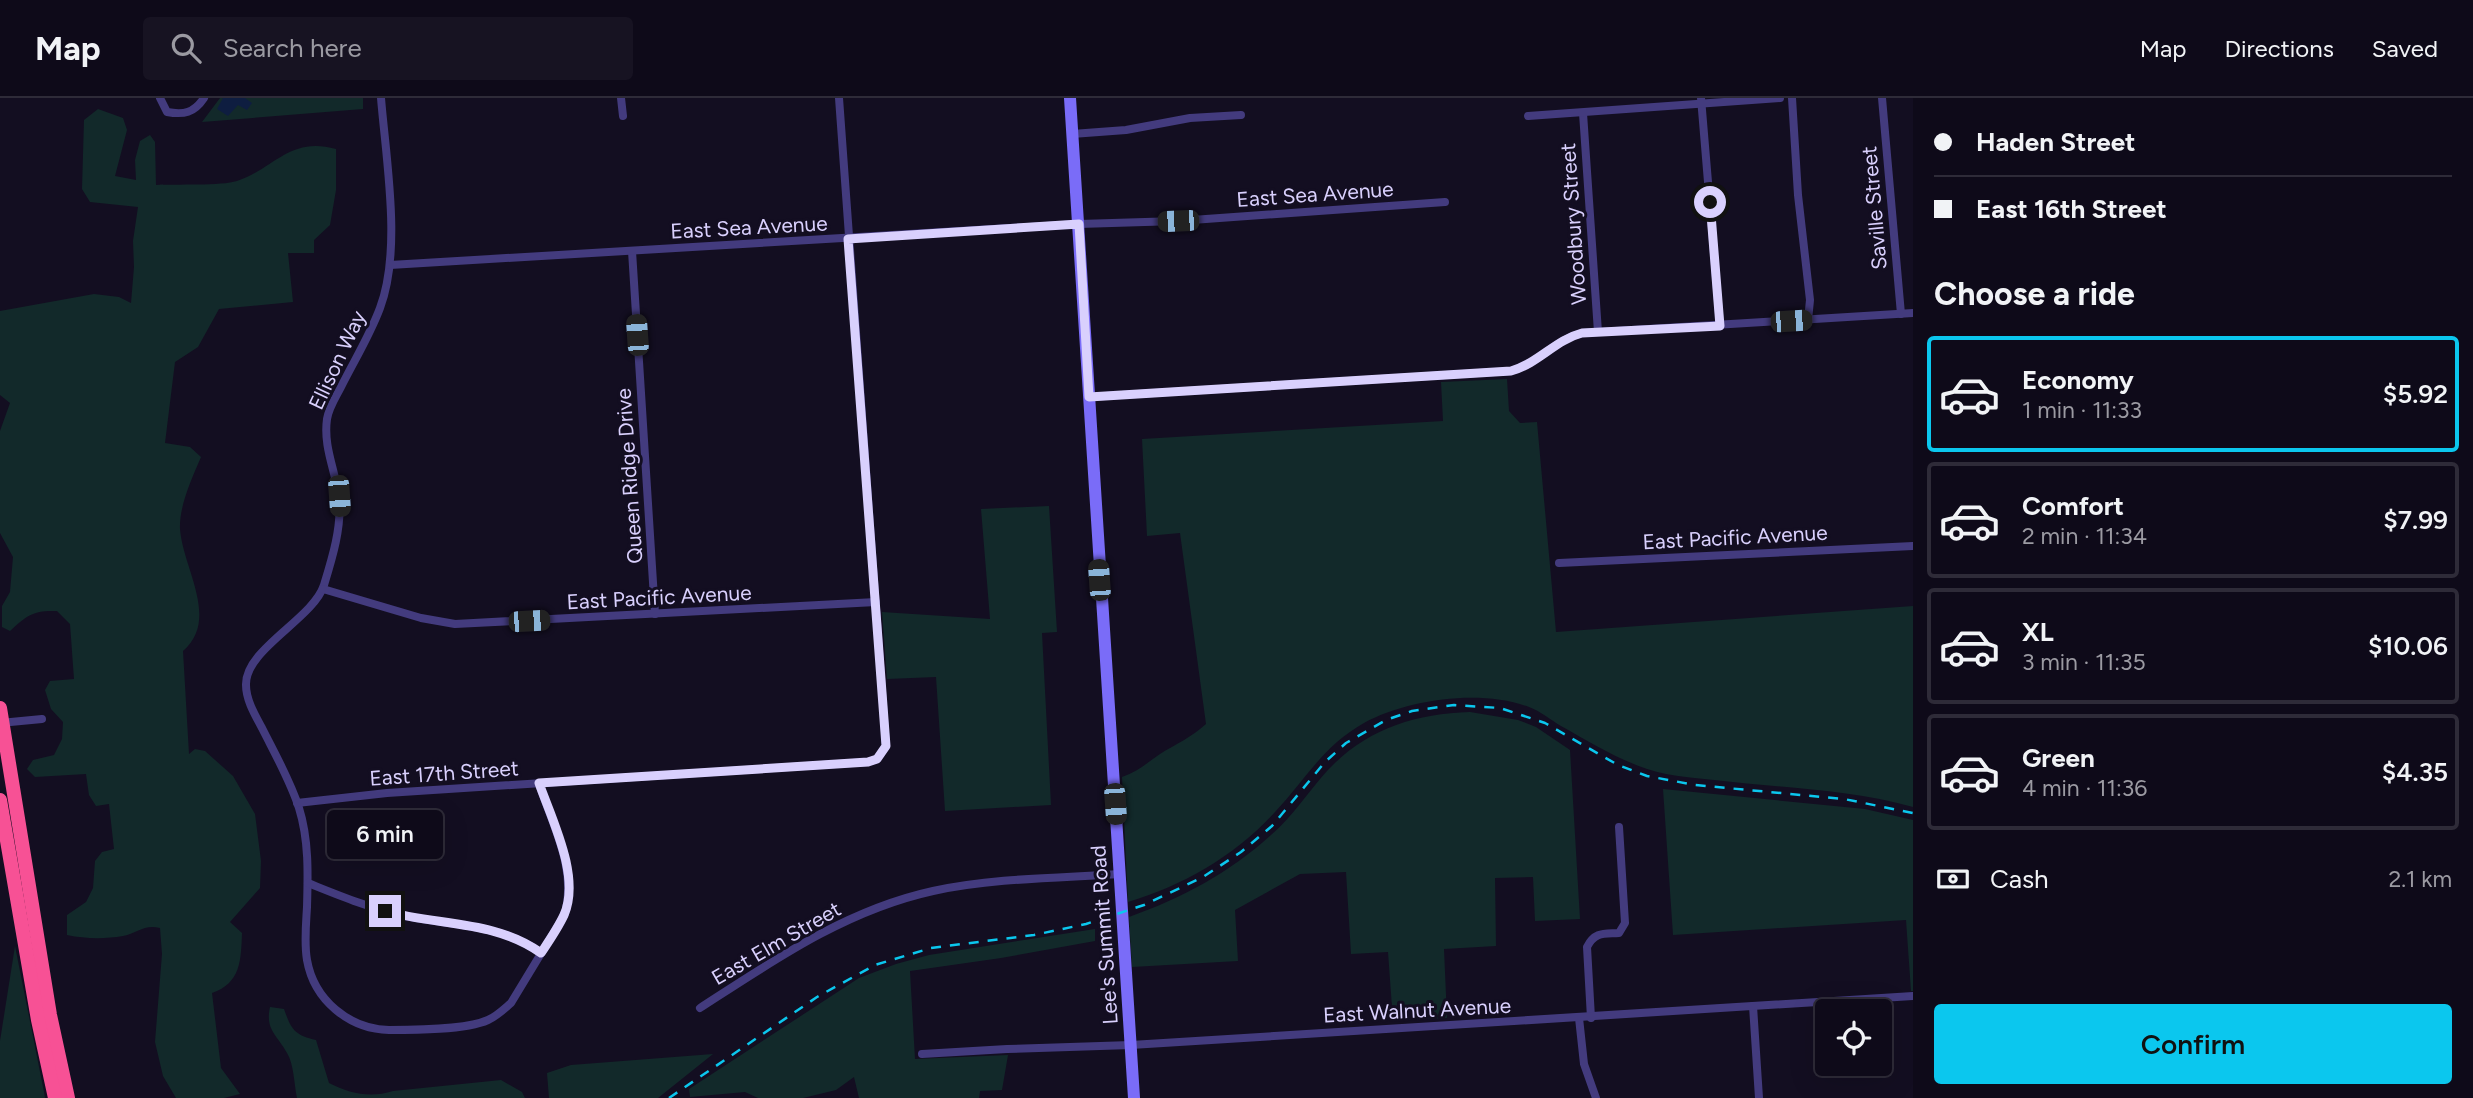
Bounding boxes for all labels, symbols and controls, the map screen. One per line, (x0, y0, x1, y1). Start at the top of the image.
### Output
search box (143, 17, 633, 80)
text: Map (35, 29, 101, 68)
icon: search (167, 29, 205, 67)
text: Search here (223, 32, 362, 64)
text: Map (2140, 34, 2186, 63)
text: Directions (2224, 34, 2334, 63)
text: Saved (2372, 34, 2438, 63)
text: Haden Street (1976, 126, 2136, 158)
street label: Woodbury Street (1555, 142, 1591, 306)
street label: Saville Street (1856, 145, 1892, 271)
street label: East Sea Avenue (1236, 176, 1394, 212)
route start (1694, 186, 1726, 218)
text: East 16th Street (1976, 193, 2167, 225)
street label: East Sea Avenue (670, 210, 828, 244)
car (1157, 210, 1200, 232)
text: Choose a ride (1934, 275, 2135, 313)
street label: Ellison Way (303, 307, 371, 413)
car (1770, 309, 1813, 333)
car (626, 313, 649, 357)
icon: car (1938, 363, 2001, 426)
text: Economy (2022, 364, 2134, 396)
text: $5.92 (2383, 378, 2448, 410)
street label: Queen Ridge Drive (610, 387, 648, 565)
text: 1 min · 11:33 (2022, 396, 2142, 424)
car (328, 474, 351, 518)
icon: car (1938, 489, 2001, 552)
text: Comfort (2022, 490, 2124, 522)
text: $7.99 (2383, 504, 2448, 536)
street label: East Pacific Avenue (1642, 520, 1828, 554)
text: 2 min · 11:34 (2022, 522, 2147, 550)
car (1088, 558, 1111, 602)
street label: East Pacific Avenue (566, 580, 752, 614)
car (508, 609, 551, 633)
icon: car (1938, 615, 2001, 678)
text: XL (2022, 616, 2054, 648)
text: $10.06 (2368, 630, 2448, 662)
text: 3 min · 11:35 (2022, 648, 2146, 676)
icon: car (1938, 741, 2001, 804)
text: Green (2022, 742, 2095, 774)
street label: East 17th Street (368, 755, 520, 791)
text: $4.35 (2382, 756, 2448, 788)
text: 4 min · 11:36 (2022, 774, 2147, 802)
car (1104, 782, 1127, 826)
callout: 6 min (327, 810, 443, 858)
text: 6 min (356, 820, 414, 848)
street label: Lee's Summit Road (1085, 844, 1123, 1026)
icon: cash (1934, 860, 1972, 898)
text: Cash (1990, 863, 2049, 895)
text: 2.1 km (2388, 865, 2452, 893)
route end (369, 895, 401, 927)
street label: East Elm Street (707, 896, 845, 990)
street label: East Walnut Avenue (1322, 993, 1512, 1027)
map controls (1815, 999, 1892, 1076)
button: locate (1815, 999, 1892, 1076)
button: Confirm (1934, 1004, 2452, 1084)

